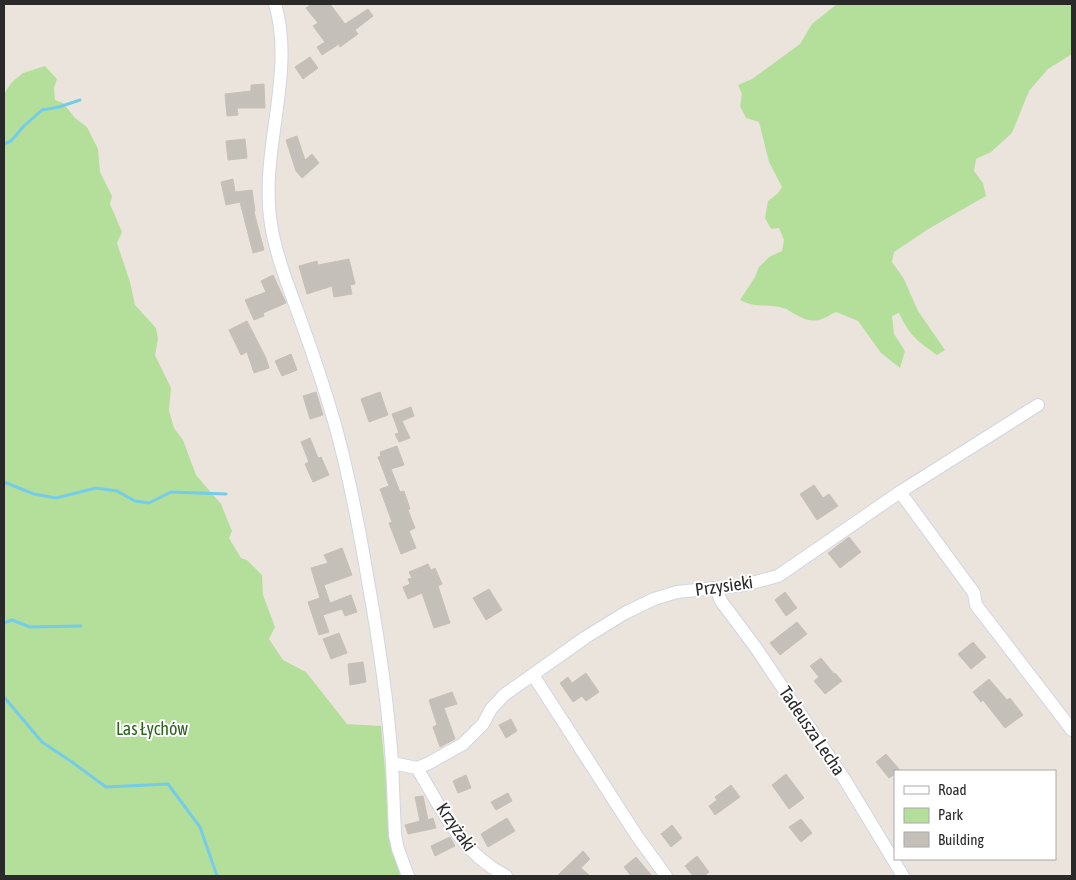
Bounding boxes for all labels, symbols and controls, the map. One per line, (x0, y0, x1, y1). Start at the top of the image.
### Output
street label: Przysieki (694, 571, 754, 600)
street label: Tadeusza Lecha (775, 682, 850, 779)
park label: Las Łychów (116, 718, 188, 739)
legend (894, 770, 1056, 860)
text: Road (938, 781, 967, 798)
street label: Krzyżaki (432, 798, 481, 855)
text: Park (938, 806, 963, 823)
text: Building (938, 831, 984, 848)

